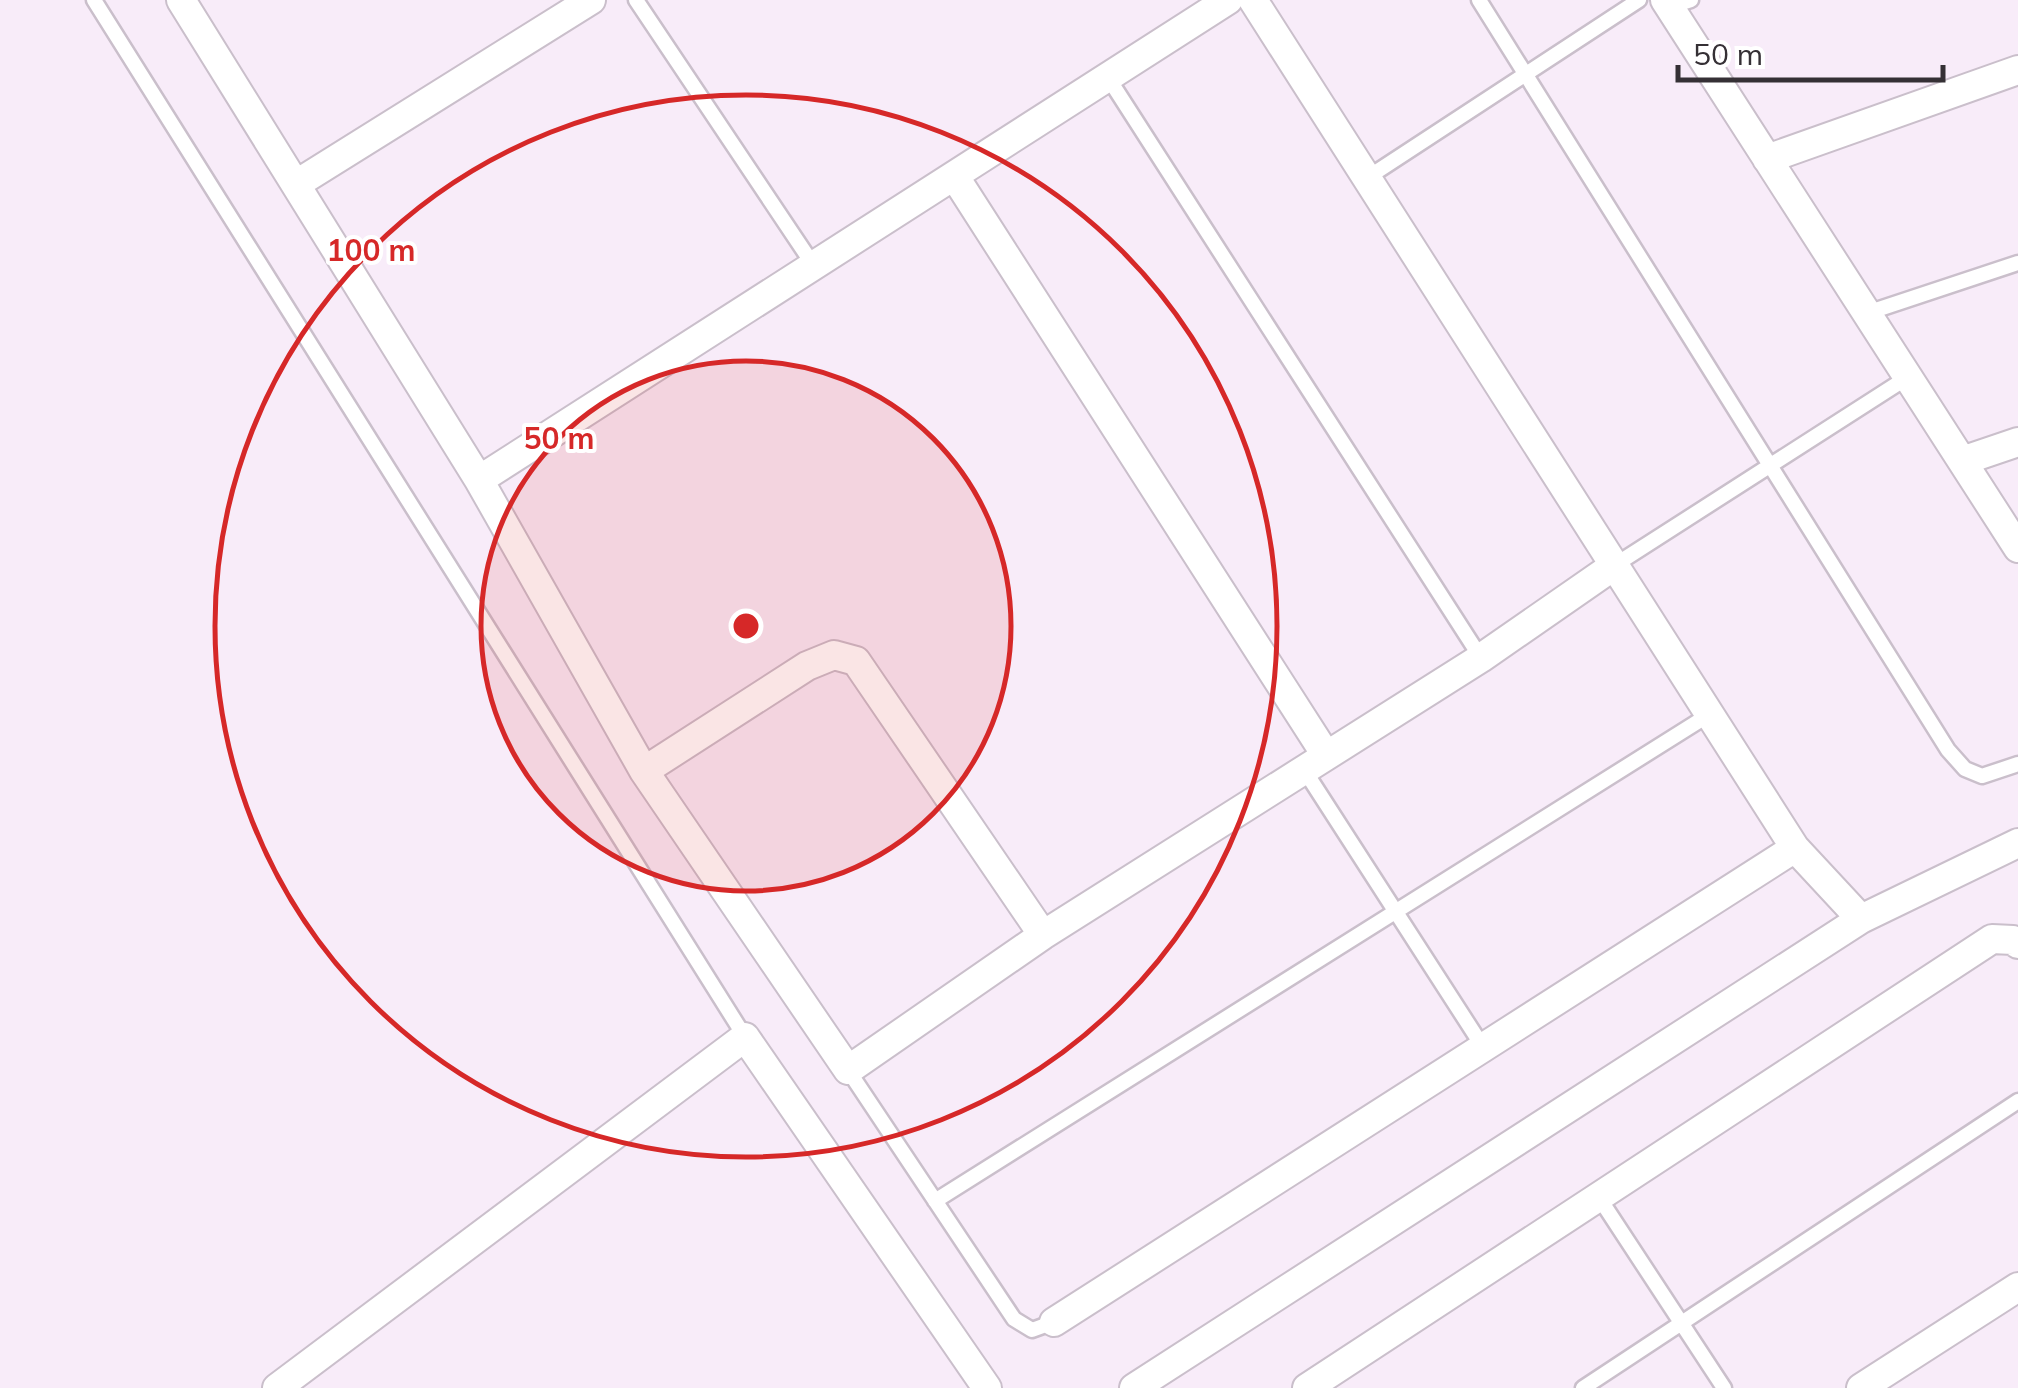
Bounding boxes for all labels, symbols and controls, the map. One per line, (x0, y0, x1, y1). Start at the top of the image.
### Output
scale bar (1678, 20, 1943, 82)
text: 50 m (1693, 35, 1763, 73)
text: 100 m (326, 231, 416, 269)
text: 50 m (523, 419, 595, 457)
centre of rings (728, 608, 764, 644)

